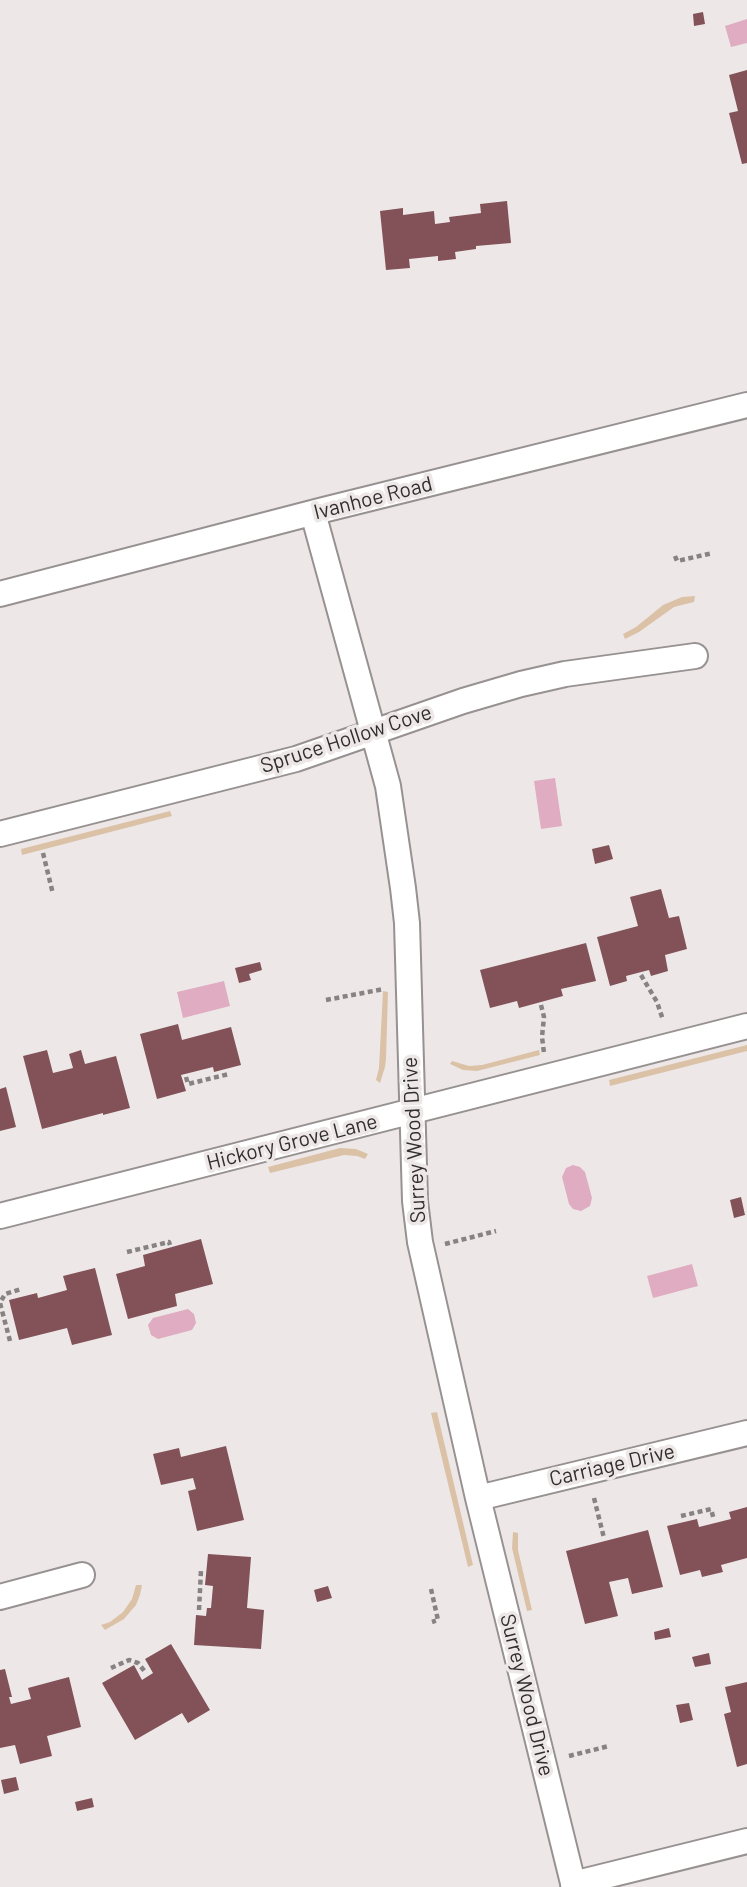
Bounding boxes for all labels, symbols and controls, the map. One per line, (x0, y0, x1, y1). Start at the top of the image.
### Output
street label: Ivanhoe Road (311, 471, 435, 525)
street label: Spruce Hollow Cove (257, 699, 435, 779)
street label: Surrey Wood Drive (397, 1056, 431, 1224)
street label: Hickory Grove Lane (204, 1109, 380, 1175)
street label: Carriage Drive (547, 1438, 677, 1492)
street label: Surrey Wood Drive (495, 1611, 559, 1779)

